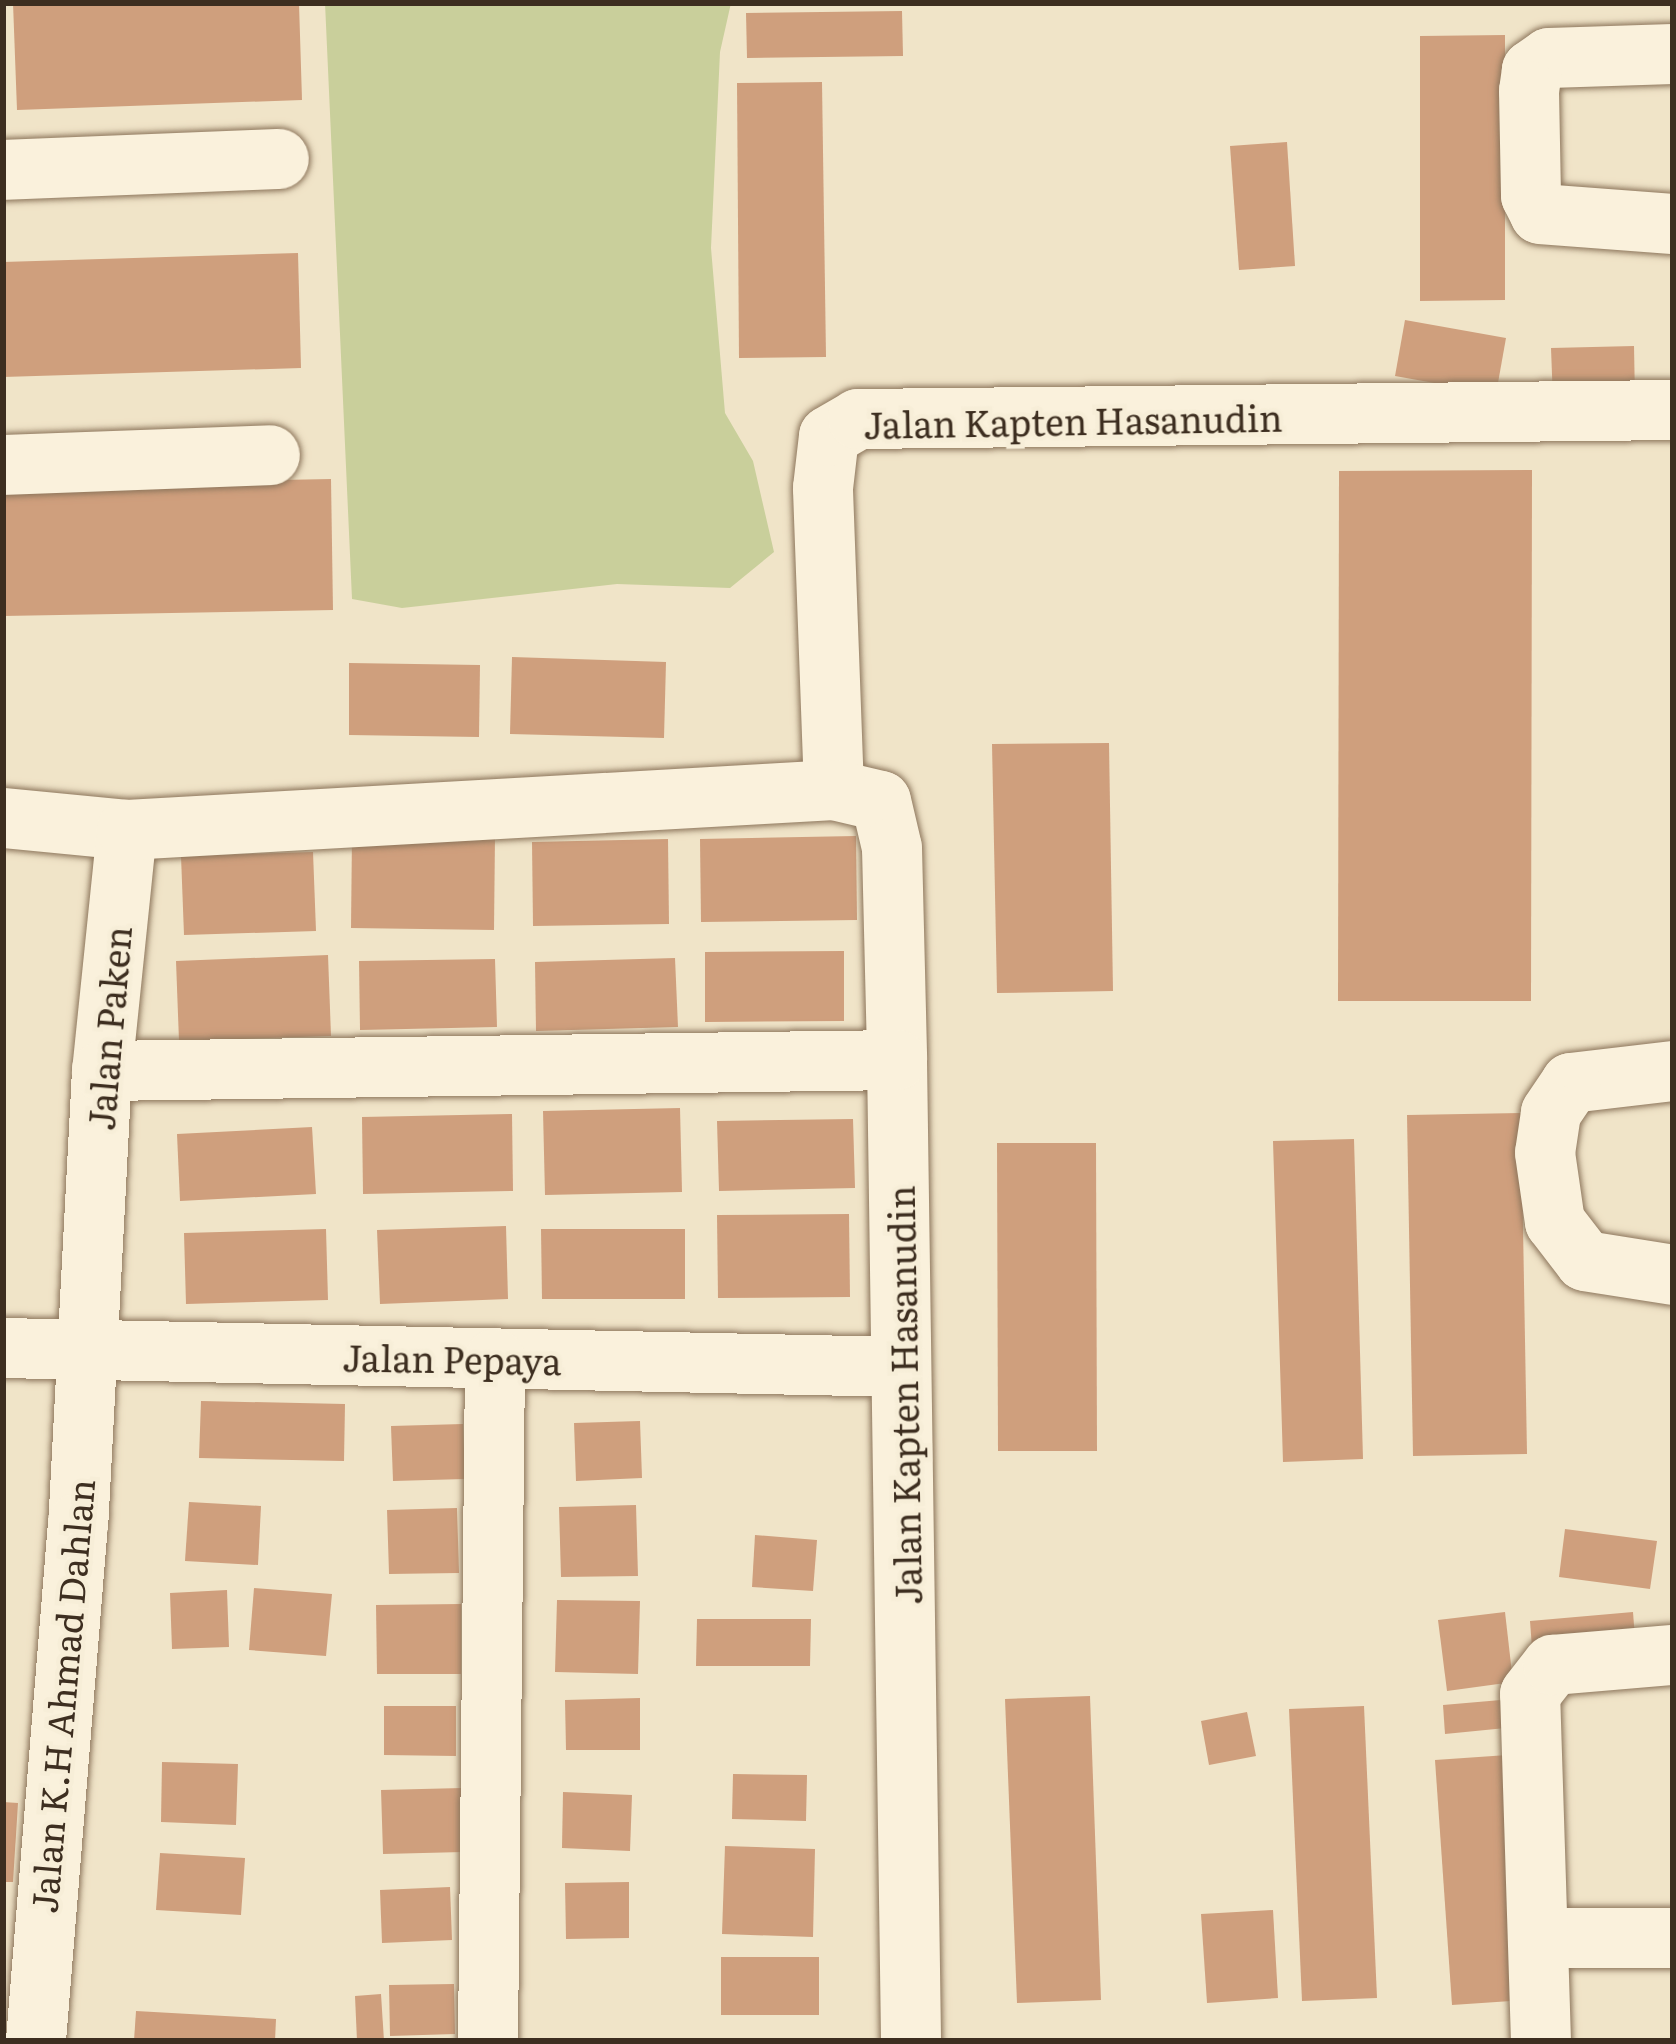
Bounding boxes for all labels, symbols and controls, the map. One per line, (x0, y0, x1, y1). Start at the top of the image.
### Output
street label: Jalan Kapten Hasanudin (863, 395, 1283, 445)
street label: Jalan Paken (78, 924, 138, 1132)
street label: Jalan Kapten Hasanudin (878, 1185, 928, 1605)
street label: Jalan Pepaya (342, 1334, 562, 1382)
street label: Jalan K.H Ahmad Dahlan (20, 1477, 102, 1915)

